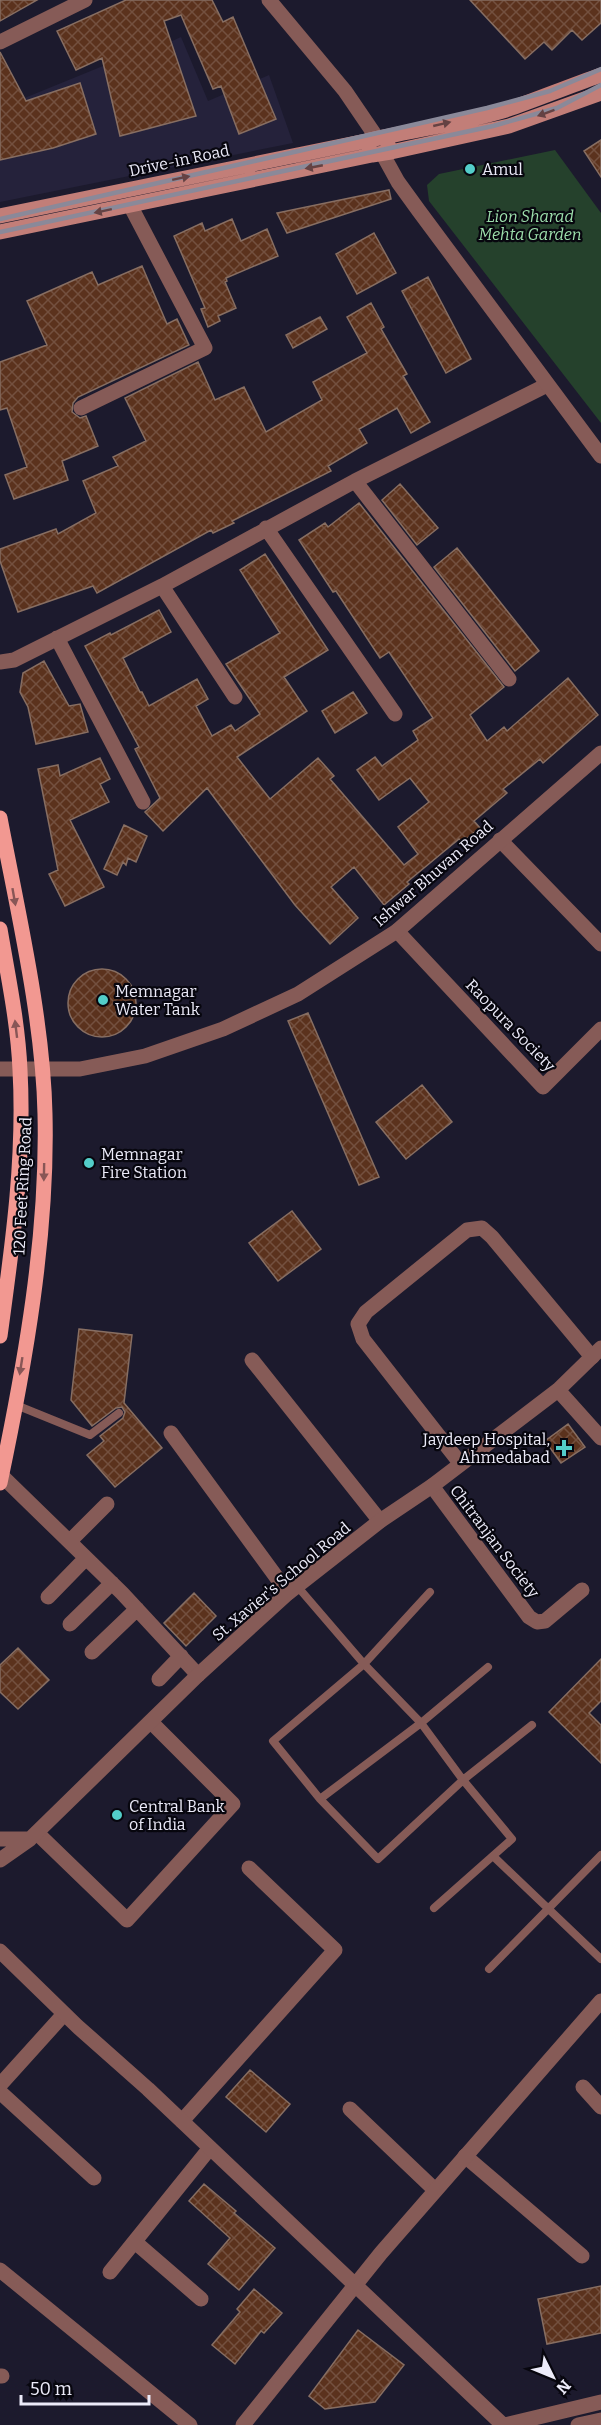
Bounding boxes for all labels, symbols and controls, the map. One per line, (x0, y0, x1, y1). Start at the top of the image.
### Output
one-way arrow (537, 108, 555, 118)
one-way arrow (433, 119, 452, 129)
street label: Drive-in Road (127, 140, 232, 180)
place label: Amul (482, 160, 523, 179)
marker: Amul (463, 162, 477, 176)
one-way arrow (305, 163, 324, 172)
one-way arrow (171, 173, 190, 183)
one-way arrow (93, 206, 112, 216)
park label: Lion Sharad Mehta Garden (478, 207, 582, 244)
street label: Ishwar Bhuvan Road (370, 816, 497, 930)
one-way arrow (10, 887, 19, 906)
street label: Raopura Society (462, 975, 560, 1076)
place label: Memnagar Water Tank (115, 982, 200, 1019)
marker: Memnagar Water Tank (96, 993, 110, 1007)
one-way arrow (11, 1020, 20, 1039)
street label: 120 Feet Ring Road (9, 1116, 36, 1256)
place label: Memnagar Fire Station (101, 1145, 187, 1182)
marker: Memnagar Fire Station (82, 1156, 96, 1170)
one-way arrow (39, 1163, 49, 1182)
one-way arrow (17, 1356, 26, 1375)
place label: Jaydeep Hospital, Ahmedabad (422, 1430, 551, 1467)
marker: Jaydeep Hospital, Ahmedabad (555, 1439, 573, 1457)
street label: Chitranjan Society (446, 1481, 544, 1602)
street label: St. Xavier's School Road (208, 1518, 355, 1645)
place label: Central Bank of India (129, 1797, 225, 1834)
marker: Central Bank of India (110, 1808, 124, 1822)
north arrow (523, 2347, 583, 2407)
scale bar (21, 2368, 148, 2406)
text: N (552, 2376, 575, 2398)
text: 50 m (30, 2378, 72, 2400)

